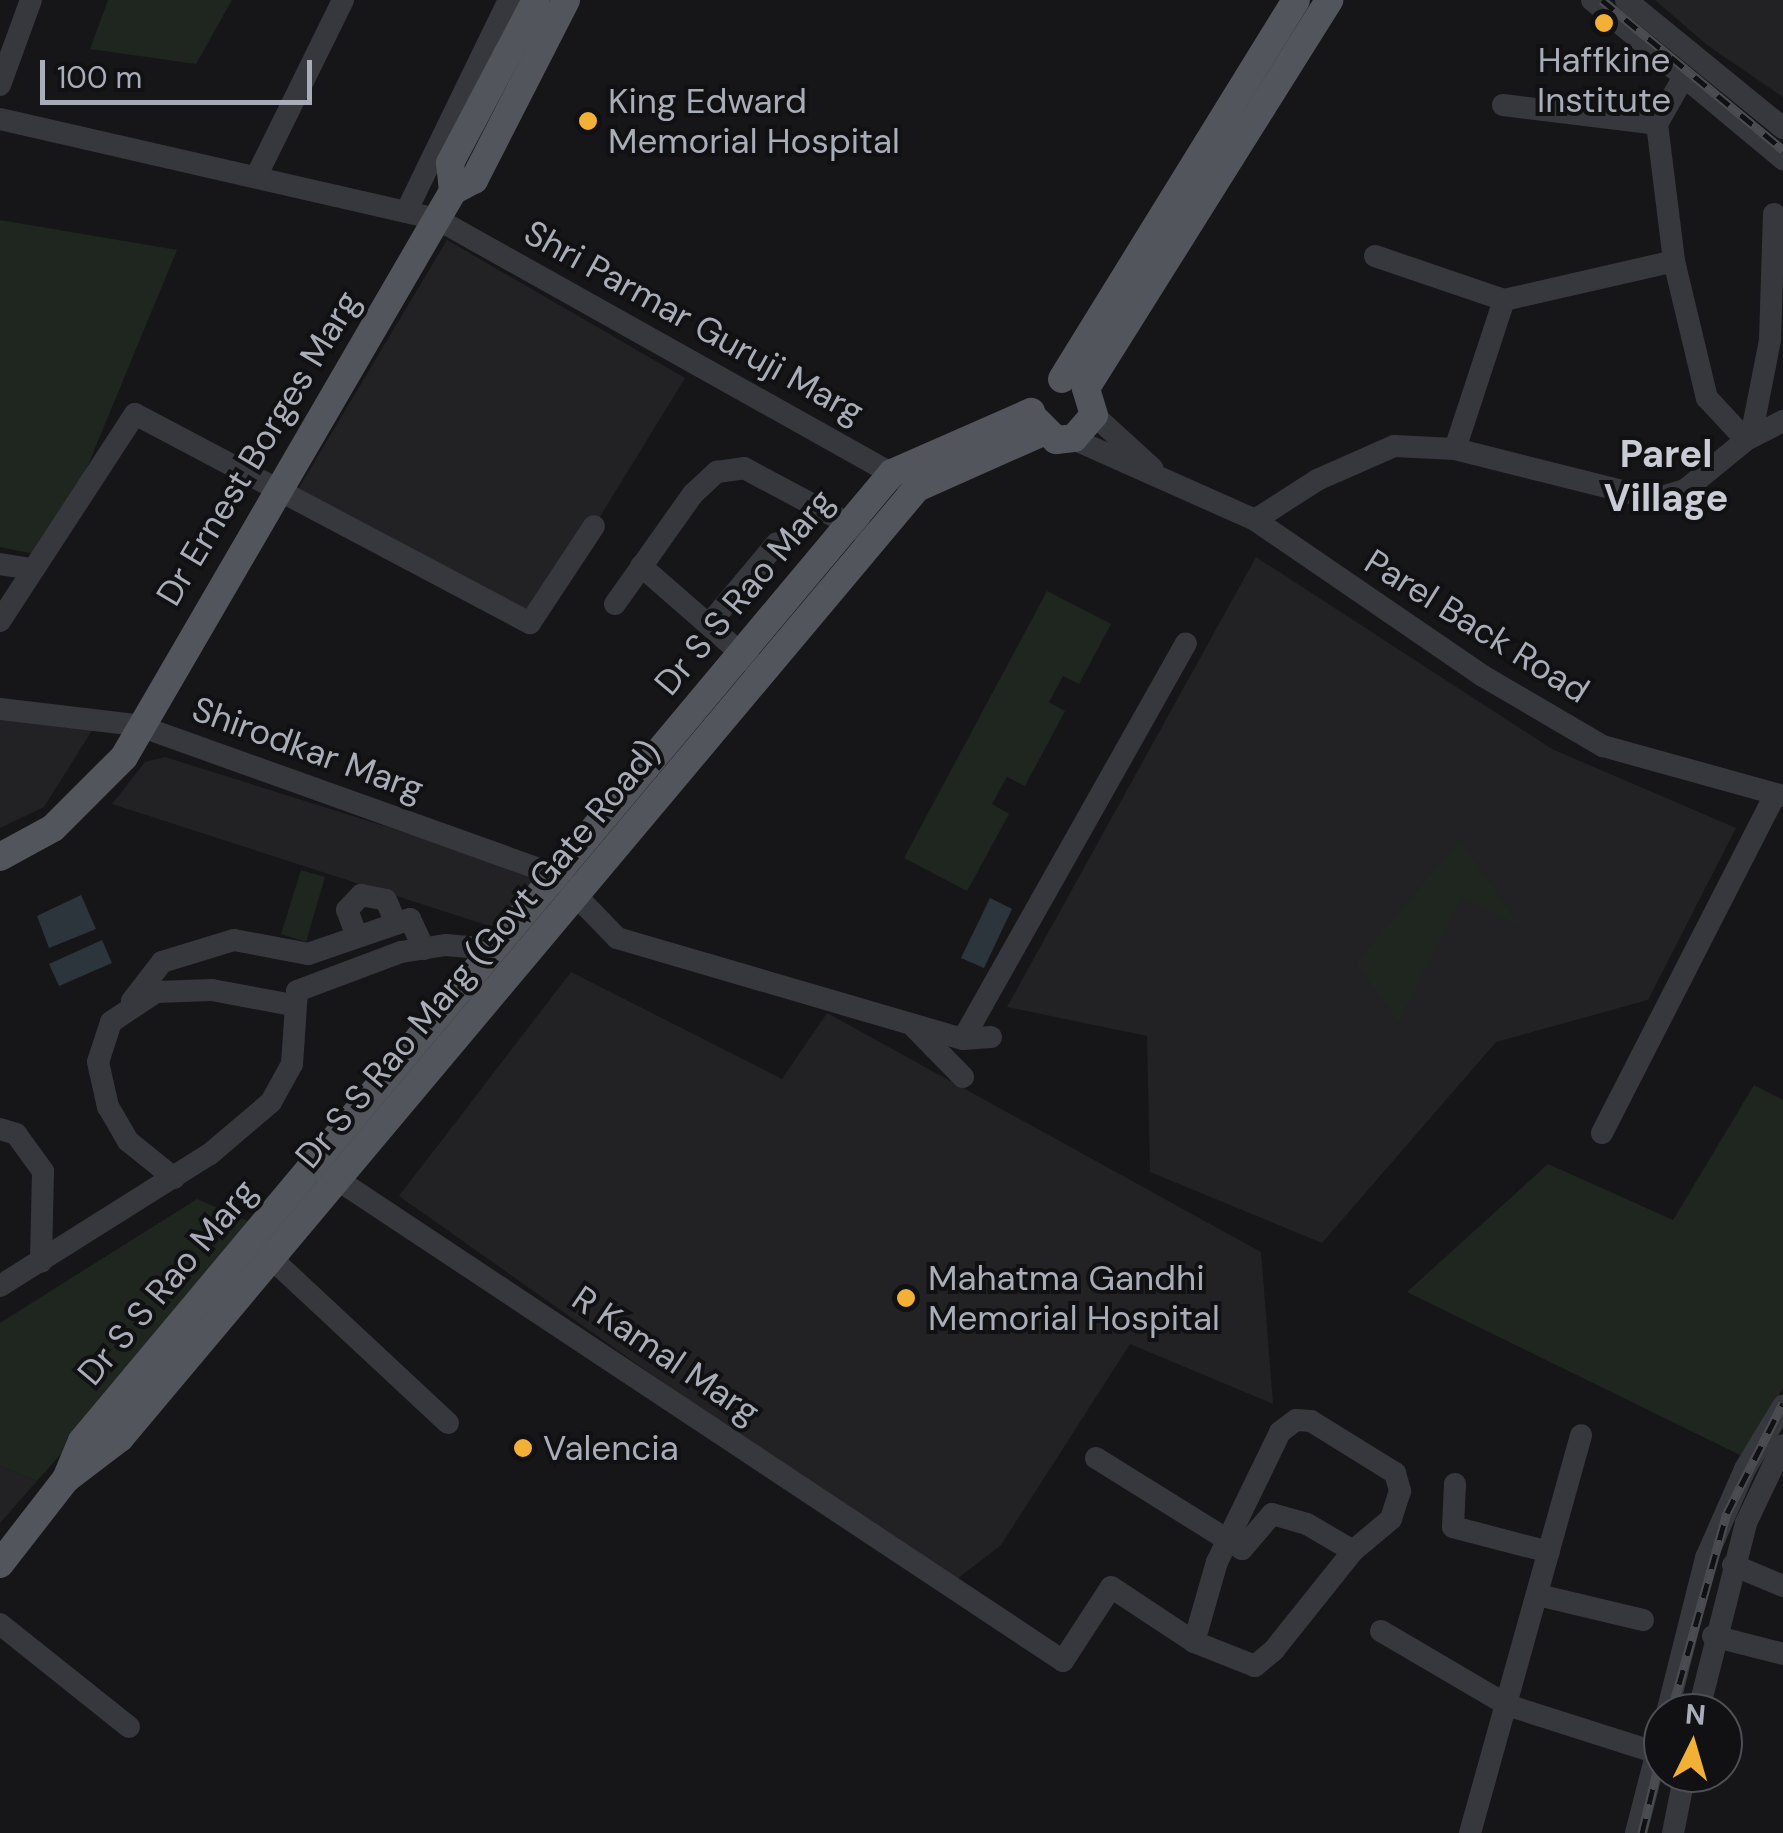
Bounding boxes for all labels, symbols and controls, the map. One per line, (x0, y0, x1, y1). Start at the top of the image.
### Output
marker: Haffkine Institute (1593, 12, 1615, 34)
place label: Haffkine Institute (1537, 39, 1671, 121)
scale bar (45, 40, 318, 102)
text: 100 m (57, 58, 142, 97)
place label: King Edward Memorial Hospital (608, 80, 900, 162)
marker: King Edward Memorial Hospital (577, 110, 599, 132)
street label: Shri Parmar Guruji Marg (517, 211, 871, 433)
street label: Dr Ernest Borges Marg (147, 283, 369, 613)
district label: Parel Village (1604, 432, 1728, 522)
street label: Dr S S Rao Marg (646, 481, 842, 703)
street label: Parel Back Road (1357, 540, 1597, 712)
street label: Shirodkar Marg (187, 688, 429, 810)
street label: Dr S S Rao Marg (Govt Gate Road) (287, 732, 669, 1176)
street label: Dr S S Rao Marg (69, 1171, 265, 1393)
place label: Mahatma Gandhi Memorial Hospital (928, 1257, 1220, 1339)
street label: R Kamal Marg (564, 1277, 768, 1433)
marker: Mahatma Gandhi Memorial Hospital (893, 1285, 919, 1311)
place label: Valencia (543, 1427, 679, 1469)
marker: Valencia (512, 1437, 534, 1459)
north arrow (1643, 1693, 1743, 1793)
text: N (1684, 1695, 1707, 1734)

